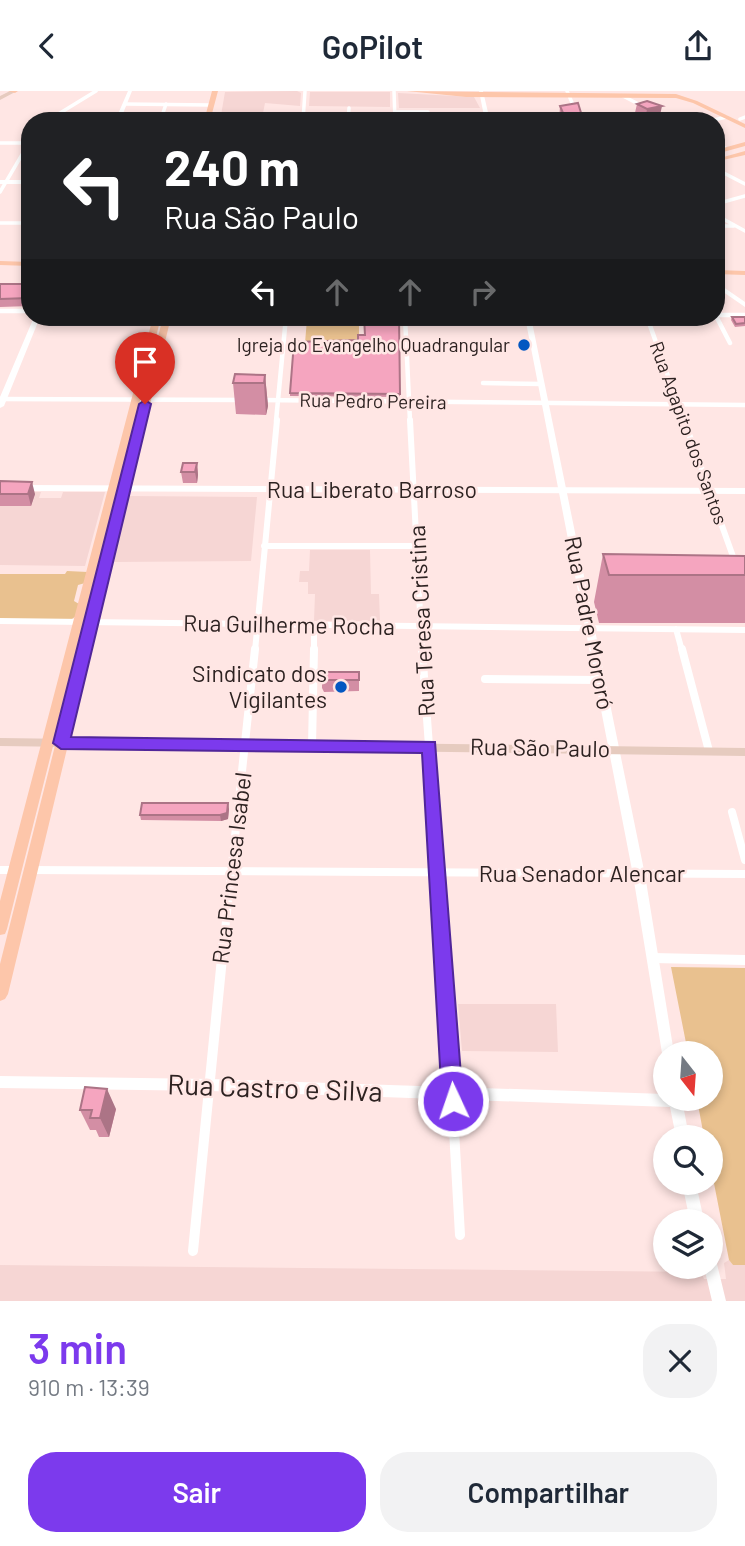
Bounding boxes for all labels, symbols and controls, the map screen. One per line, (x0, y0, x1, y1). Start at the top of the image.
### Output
icon: back (28, 27, 66, 65)
text: GoPilot (322, 27, 423, 65)
icon: share (679, 27, 717, 65)
text: 240 m (164, 137, 300, 196)
icon: left (49, 140, 140, 231)
text: Rua São Paulo (164, 197, 359, 235)
icon: left (245, 273, 283, 311)
icon: ahead (318, 273, 356, 311)
icon: ahead (391, 273, 429, 311)
icon: right (464, 273, 502, 311)
pin (115, 332, 175, 404)
place label: Igreja do Evangelho Quadrangular (237, 333, 510, 356)
marker: Igreja do Evangelho Quadrangular (516, 337, 532, 353)
street label: Rua Agapito dos Santos (646, 338, 733, 528)
icon: arrive (126, 343, 164, 381)
street label: Rua Pedro Pereira (299, 388, 447, 413)
street label: Rua Liberato Barroso (267, 475, 477, 503)
street label: Rua Teresa Cristina (402, 525, 440, 718)
street label: Rua Padre Mororó (559, 534, 621, 712)
street label: Rua Guilherme Rocha (183, 608, 395, 640)
place label: Sindicato dos Vigilantes (192, 659, 327, 713)
marker: Sindicato dos Vigilantes (333, 679, 349, 695)
street label: Rua São Paulo (470, 732, 610, 762)
street label: Rua Princesa Isabel (205, 770, 257, 965)
street label: Rua Senador Alencar (479, 859, 686, 887)
north arrow (653, 1041, 723, 1111)
map controls (653, 1041, 723, 1279)
position arrow (416, 1064, 490, 1138)
street label: Rua Castro e Silva (167, 1066, 383, 1108)
button: search (653, 1125, 723, 1195)
button: layers (653, 1209, 723, 1279)
text: 3 min (28, 1322, 127, 1372)
button: close (643, 1324, 717, 1398)
text: 910 m · 13:39 (28, 1373, 150, 1401)
button: Sair (28, 1452, 366, 1532)
button: Compartilhar (380, 1452, 717, 1532)

